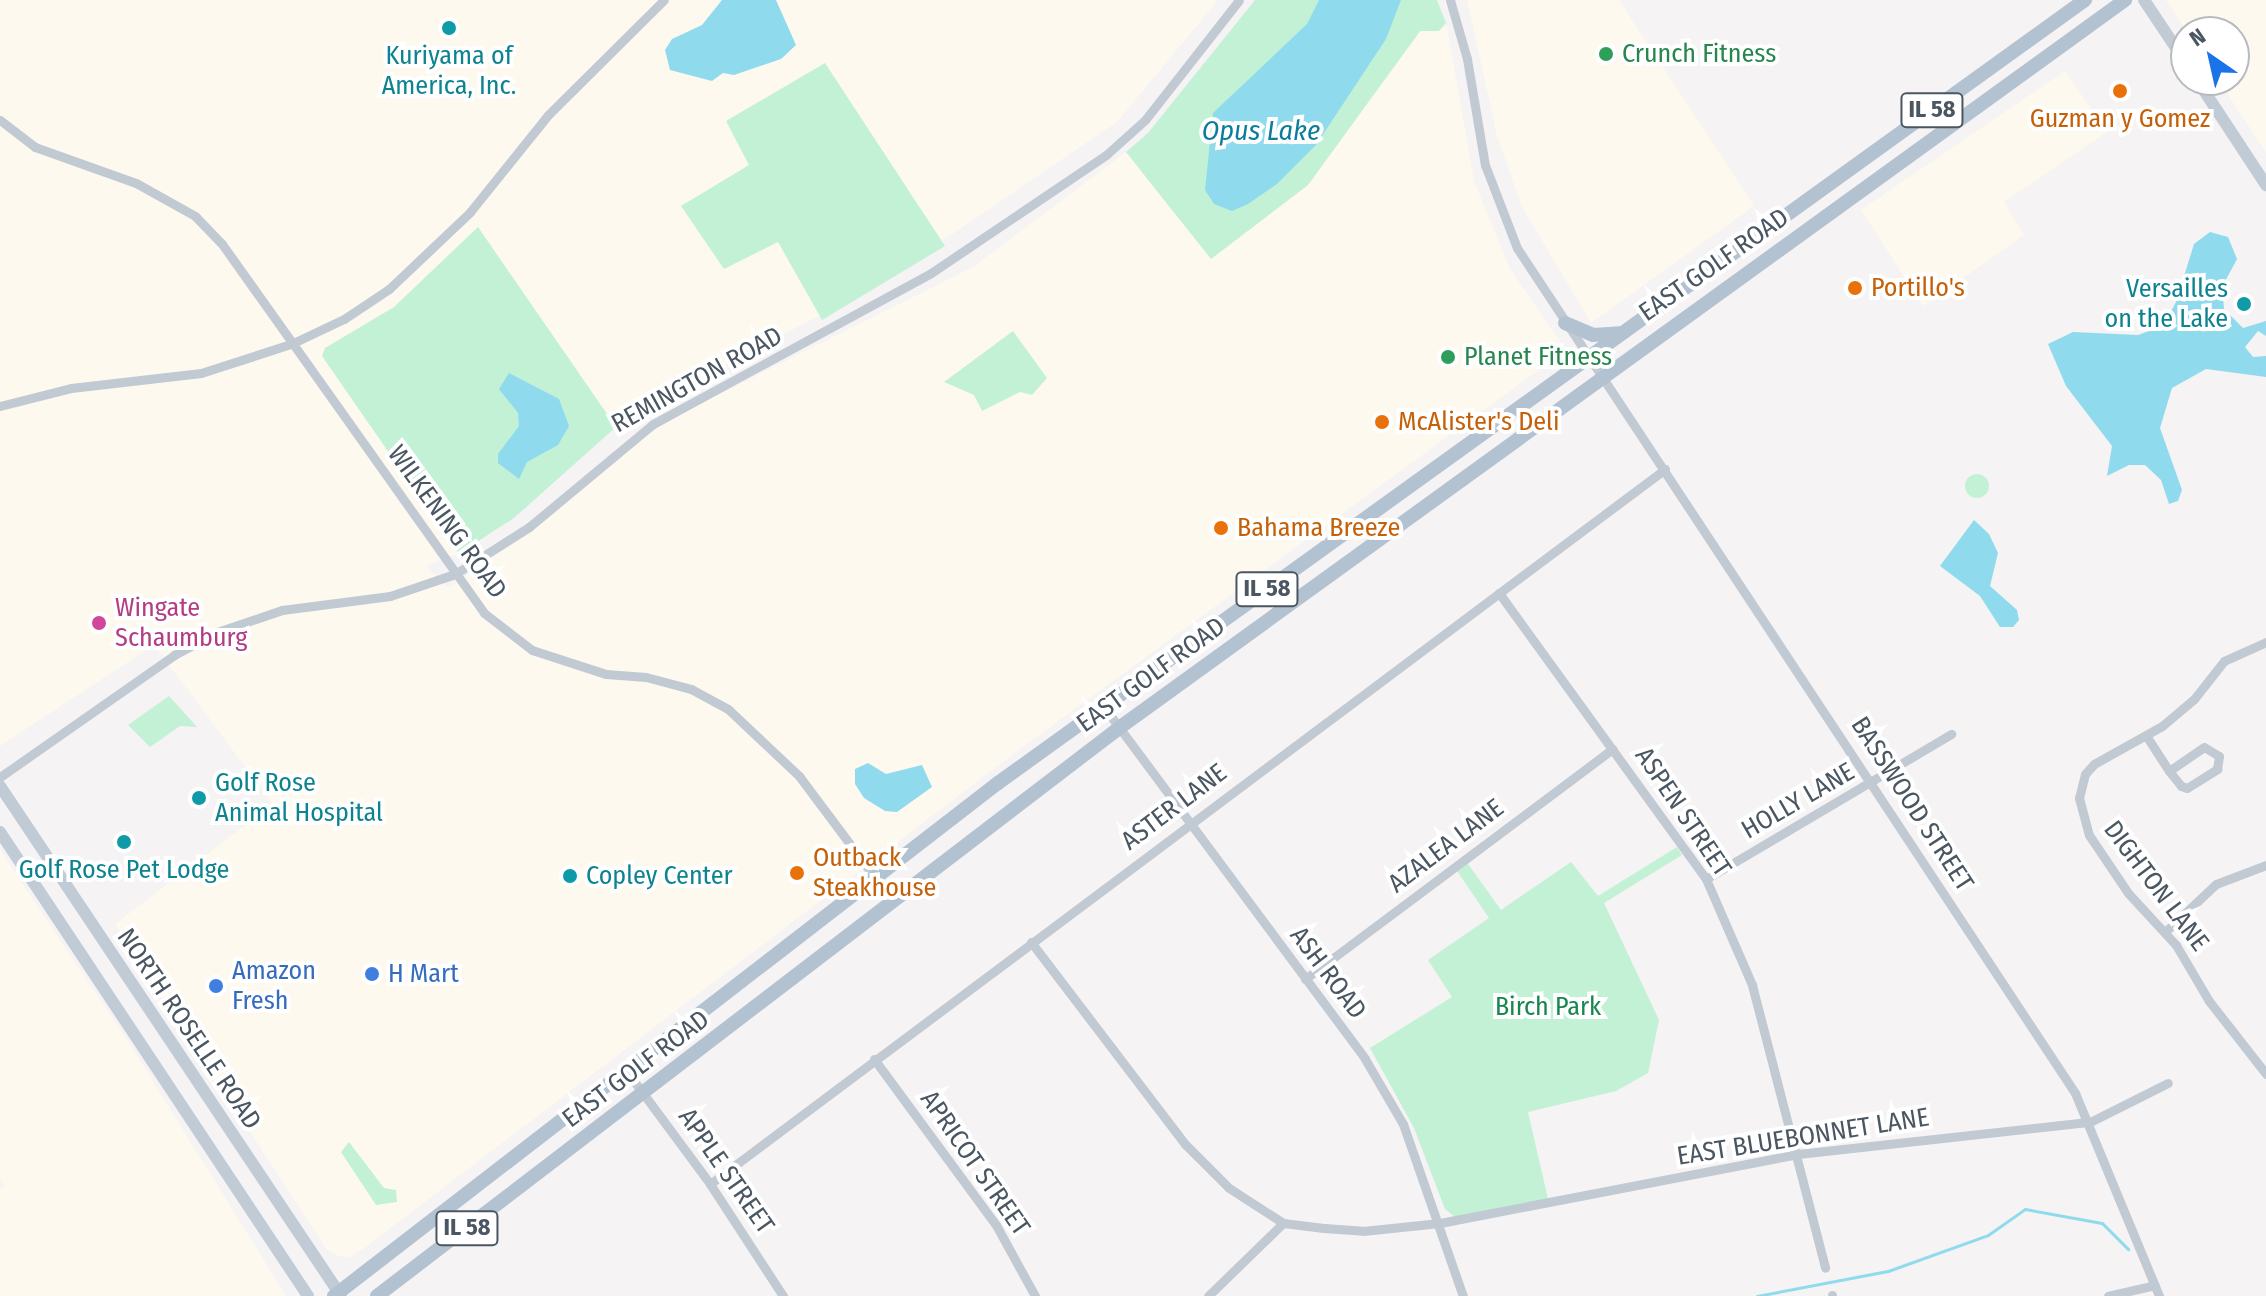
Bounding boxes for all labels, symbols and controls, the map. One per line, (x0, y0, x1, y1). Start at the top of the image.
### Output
north arrow (2170, 16, 2250, 96)
marker: Kuriyama of America, Inc. (440, 19, 458, 37)
text: N (2184, 22, 2210, 52)
place label: Crunch Fitness (1622, 38, 1776, 70)
place label: Kuriyama of America, Inc. (382, 40, 516, 102)
marker: Crunch Fitness (1597, 45, 1615, 63)
marker: Guzman y Gomez (2111, 82, 2129, 100)
road number: IL 58 (1900, 90, 1964, 130)
place label: Guzman y Gomez (2030, 103, 2210, 135)
water label: Opus Lake (1202, 114, 1320, 148)
street label: EAST GOLF ROAD (1633, 202, 1795, 328)
place label: Portillo's (1871, 272, 1965, 304)
place label: Versailles on the Lake (2105, 273, 2228, 334)
marker: Portillo's (1846, 279, 1864, 297)
marker: Versailles on the Lake (2235, 295, 2253, 313)
street label: REMINGTON ROAD (606, 320, 788, 440)
place label: Planet Fitness (1464, 341, 1612, 373)
marker: Planet Fitness (1439, 348, 1457, 366)
place label: McAlister's Deli (1398, 406, 1560, 438)
marker: McAlister's Deli (1373, 413, 1391, 431)
street label: WILKENING ROAD (381, 439, 513, 605)
place label: Bahama Breeze (1237, 512, 1400, 544)
marker: Bahama Breeze (1212, 519, 1230, 537)
road number: IL 58 (1235, 569, 1299, 609)
place label: Wingate Schaumburg (115, 592, 247, 654)
street label: EAST GOLF ROAD (1071, 611, 1231, 739)
marker: Wingate Schaumburg (90, 614, 108, 632)
street label: BASSWOOD STREET (1844, 711, 1980, 897)
street label: ASPEN STREET (1628, 741, 1738, 883)
street label: HOLLY LANE (1736, 756, 1860, 846)
street label: ASTER LANE (1115, 757, 1233, 857)
place label: Golf Rose Animal Hospital (215, 767, 383, 828)
marker: Golf Rose Animal Hospital (190, 789, 208, 807)
street label: AZALEA LANE (1382, 793, 1510, 899)
street label: DIGHTON LANE (2097, 815, 2215, 957)
marker: Golf Rose Pet Lodge (115, 833, 133, 851)
place label: Outback Steakhouse (813, 842, 936, 904)
place label: Golf Rose Pet Lodge (19, 854, 229, 886)
place label: Copley Center (586, 860, 733, 892)
marker: Outback Steakhouse (788, 864, 806, 882)
marker: Copley Center (561, 867, 579, 885)
street label: ASH ROAD (1283, 921, 1373, 1025)
street label: NORTH ROSELLE ROAD (110, 923, 268, 1135)
place label: Amazon Fresh (232, 955, 316, 1016)
place label: H Mart (388, 958, 459, 990)
marker: H Mart (363, 965, 381, 983)
marker: Amazon Fresh (207, 977, 225, 995)
park label: Birch Park (1495, 991, 1601, 1023)
street label: EAST GOLF ROAD (557, 1004, 715, 1134)
street label: APRICOT STREET (914, 1085, 1036, 1241)
street label: APPLE STREET (671, 1102, 781, 1240)
street label: EAST BLUEBONNET LANE (1675, 1102, 1931, 1172)
road number: IL 58 (435, 1208, 499, 1248)

